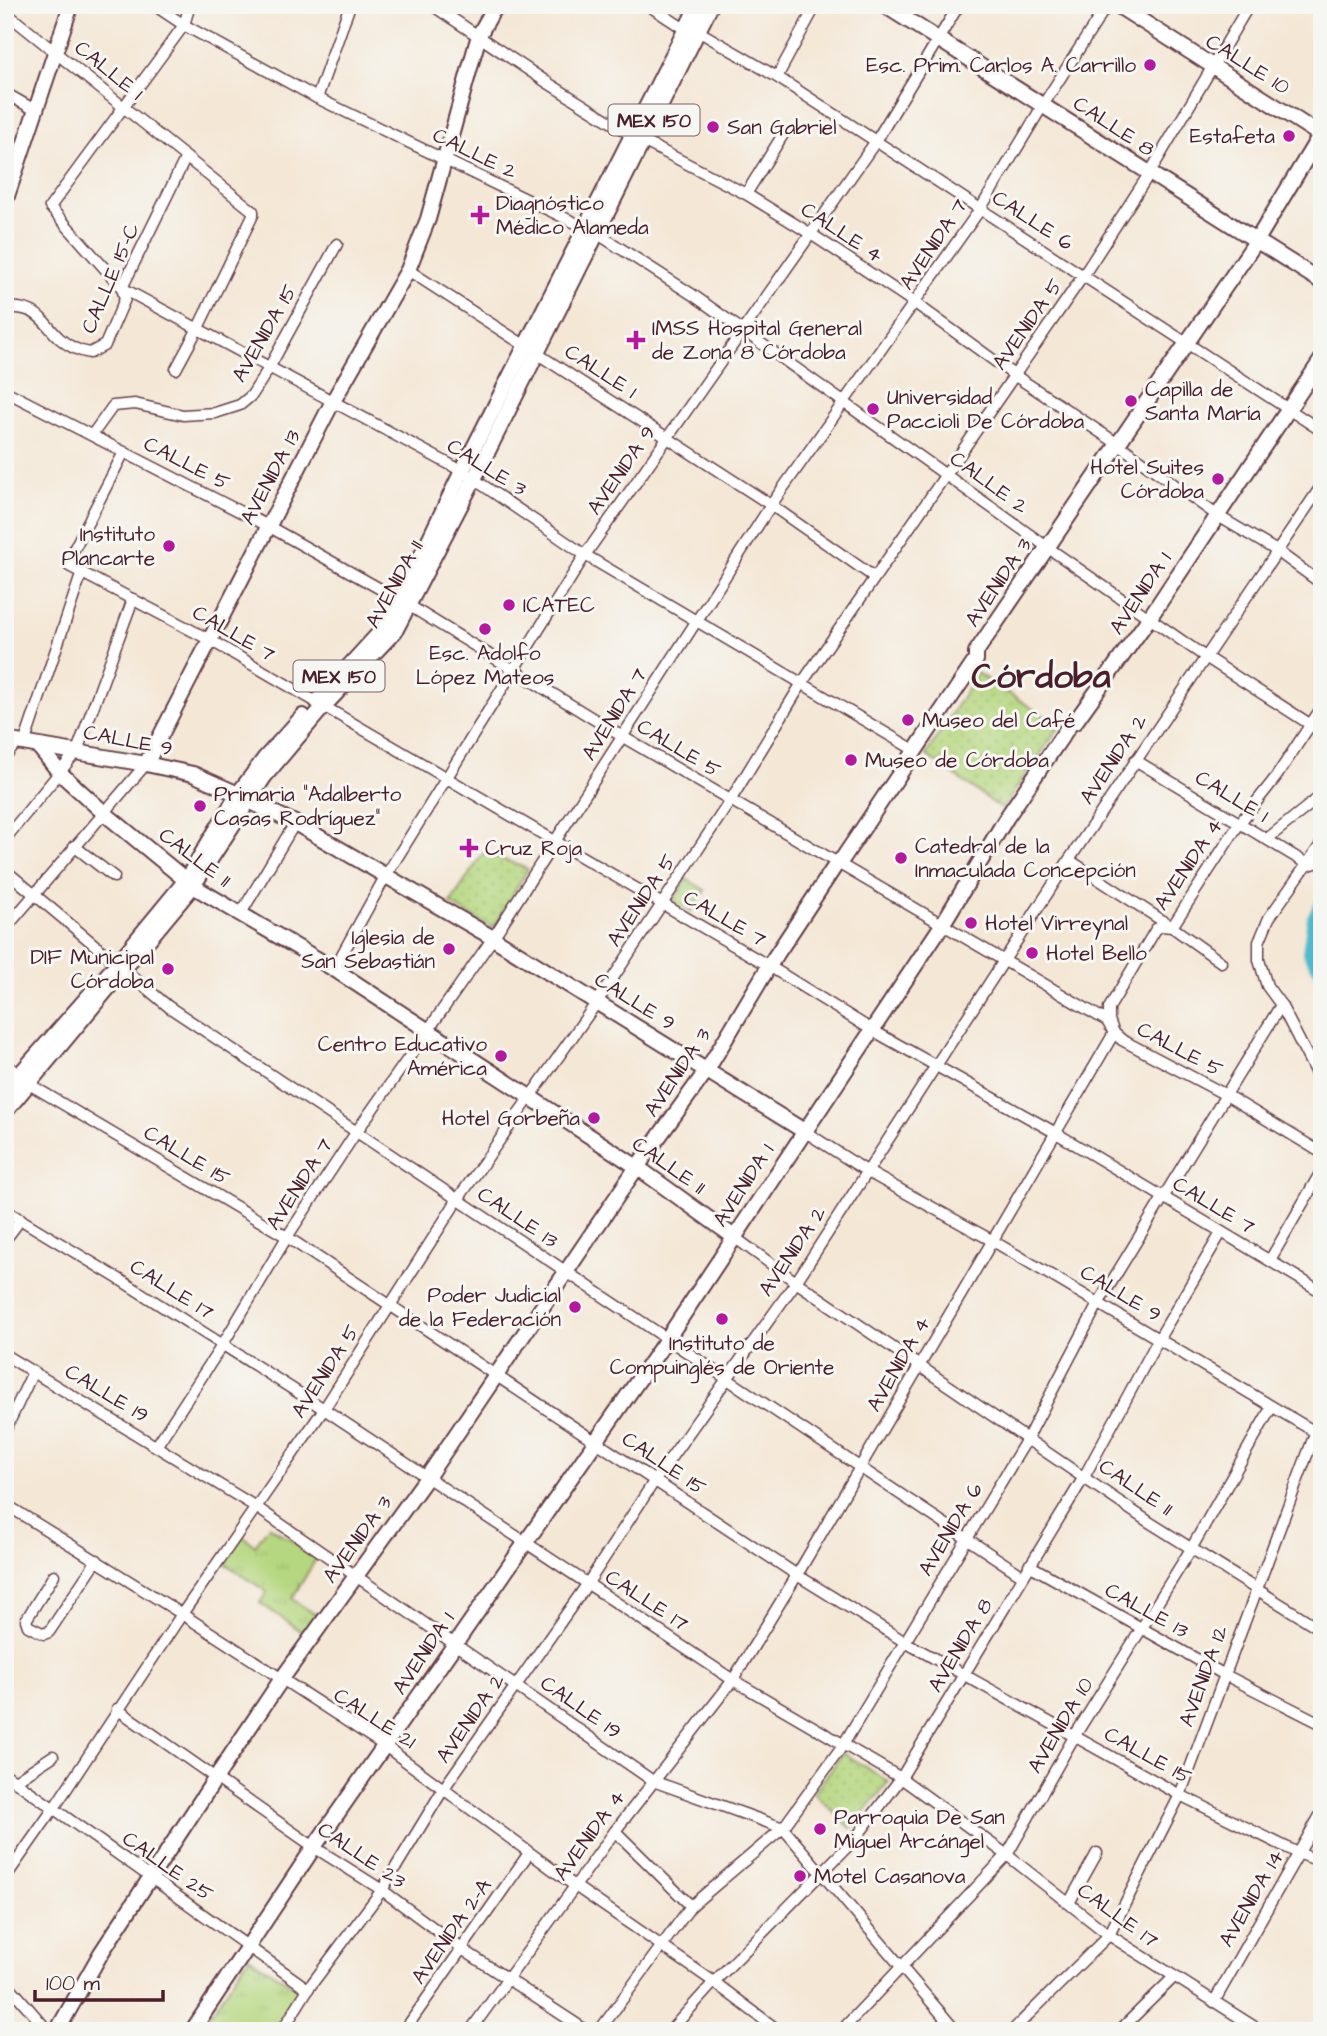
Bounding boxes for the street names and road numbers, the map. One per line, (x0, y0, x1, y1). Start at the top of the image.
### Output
street label: CALLE 10 (1200, 27, 1295, 102)
street label: CALLE 1 (68, 34, 149, 107)
street label: CALLE 8 (1067, 89, 1160, 164)
road number: MEX 150 (608, 104, 700, 136)
street label: CALLE 2 (428, 121, 522, 186)
street label: CALLE 6 (987, 183, 1079, 257)
street label: AVENIDA 7 (892, 193, 974, 295)
street label: CALLE 4 (795, 195, 888, 270)
street label: CALLE 15-C (74, 218, 147, 338)
street label: AVENIDA 5 (985, 273, 1070, 376)
street label: AVENIDA 15 (225, 279, 304, 387)
street label: CALLE 1 (559, 337, 643, 406)
street label: AVENIDA 9 (580, 420, 663, 521)
street label: AVENIDA 13 (233, 424, 308, 530)
street label: CALLE 5 (139, 429, 235, 498)
street label: CALLE 3 (441, 432, 532, 503)
street label: CALLE 2 (944, 444, 1034, 521)
street label: AVENIDA 3 (958, 532, 1039, 632)
street label: AVENIDA 11 (358, 535, 431, 633)
street label: AVENIDA 1 (1102, 546, 1179, 640)
street label: CALLE 7 (187, 598, 281, 669)
road number: MEX 150 (294, 660, 384, 692)
street label: AVENIDA 7 (575, 663, 654, 766)
street label: AVENIDA 2 (1073, 709, 1154, 810)
street label: CALLE 5 (631, 712, 726, 785)
street label: CALLE 9 (81, 718, 175, 763)
street label: CALLE 1 (1190, 763, 1274, 830)
street label: AVENIDA 4 (1147, 813, 1230, 916)
street label: CALLE 11 (153, 821, 237, 894)
street label: AVENIDA 5 (600, 848, 683, 952)
street label: CALLE 7 (678, 883, 772, 954)
street label: CALLE 9 (589, 965, 681, 1038)
street label: CALLE 5 (1132, 1015, 1228, 1084)
street label: AVENIDA 3 (637, 1022, 718, 1122)
street label: CALLE 15 (138, 1118, 235, 1193)
street label: CALLE 11 (626, 1130, 712, 1201)
street label: AVENIDA 7 (259, 1133, 340, 1236)
street label: AVENIDA 1 (706, 1138, 781, 1232)
street label: CALLE 7 (1167, 1170, 1260, 1241)
street label: CALLE 13 (472, 1180, 564, 1255)
street label: AVENIDA 2 (752, 1201, 833, 1302)
street label: CALLE 17 (124, 1252, 219, 1327)
street label: CALLE 9 (1075, 1258, 1167, 1329)
street label: AVENIDA 4 (860, 1311, 937, 1417)
street label: AVENIDA 5 (284, 1319, 366, 1424)
street label: CALLE 19 (59, 1357, 154, 1430)
street label: CALLE 15 (616, 1425, 712, 1502)
street label: CALLE 11 (1093, 1452, 1179, 1523)
street label: AVENIDA 6 (911, 1477, 990, 1581)
street label: AVENIDA 3 (316, 1489, 399, 1589)
street label: CALLE 17 (599, 1563, 694, 1638)
street label: CALLE 13 (1100, 1576, 1194, 1645)
street label: AVENIDA 8 (921, 1593, 1000, 1698)
street label: AVENIDA 1 (385, 1606, 462, 1700)
street label: AVENIDA 12 (1172, 1622, 1235, 1731)
street label: AVENIDA 2 (429, 1668, 512, 1769)
street label: CALLE 19 (534, 1669, 627, 1746)
street label: AVENIDA 10 (1020, 1672, 1100, 1779)
street label: CALLE 21 (328, 1681, 422, 1756)
street label: CALLE 15 (1099, 1720, 1197, 1791)
street label: AVENIDA 4 (547, 1784, 632, 1886)
street label: CALLE 23 (312, 1815, 412, 1896)
street label: CALLE 25 (116, 1824, 219, 1909)
street label: AVENIDA 14 (1212, 1844, 1291, 1952)
street label: AVENIDA 2-A (404, 1872, 499, 1990)
street label: CALLE 17 (1071, 1876, 1164, 1955)

